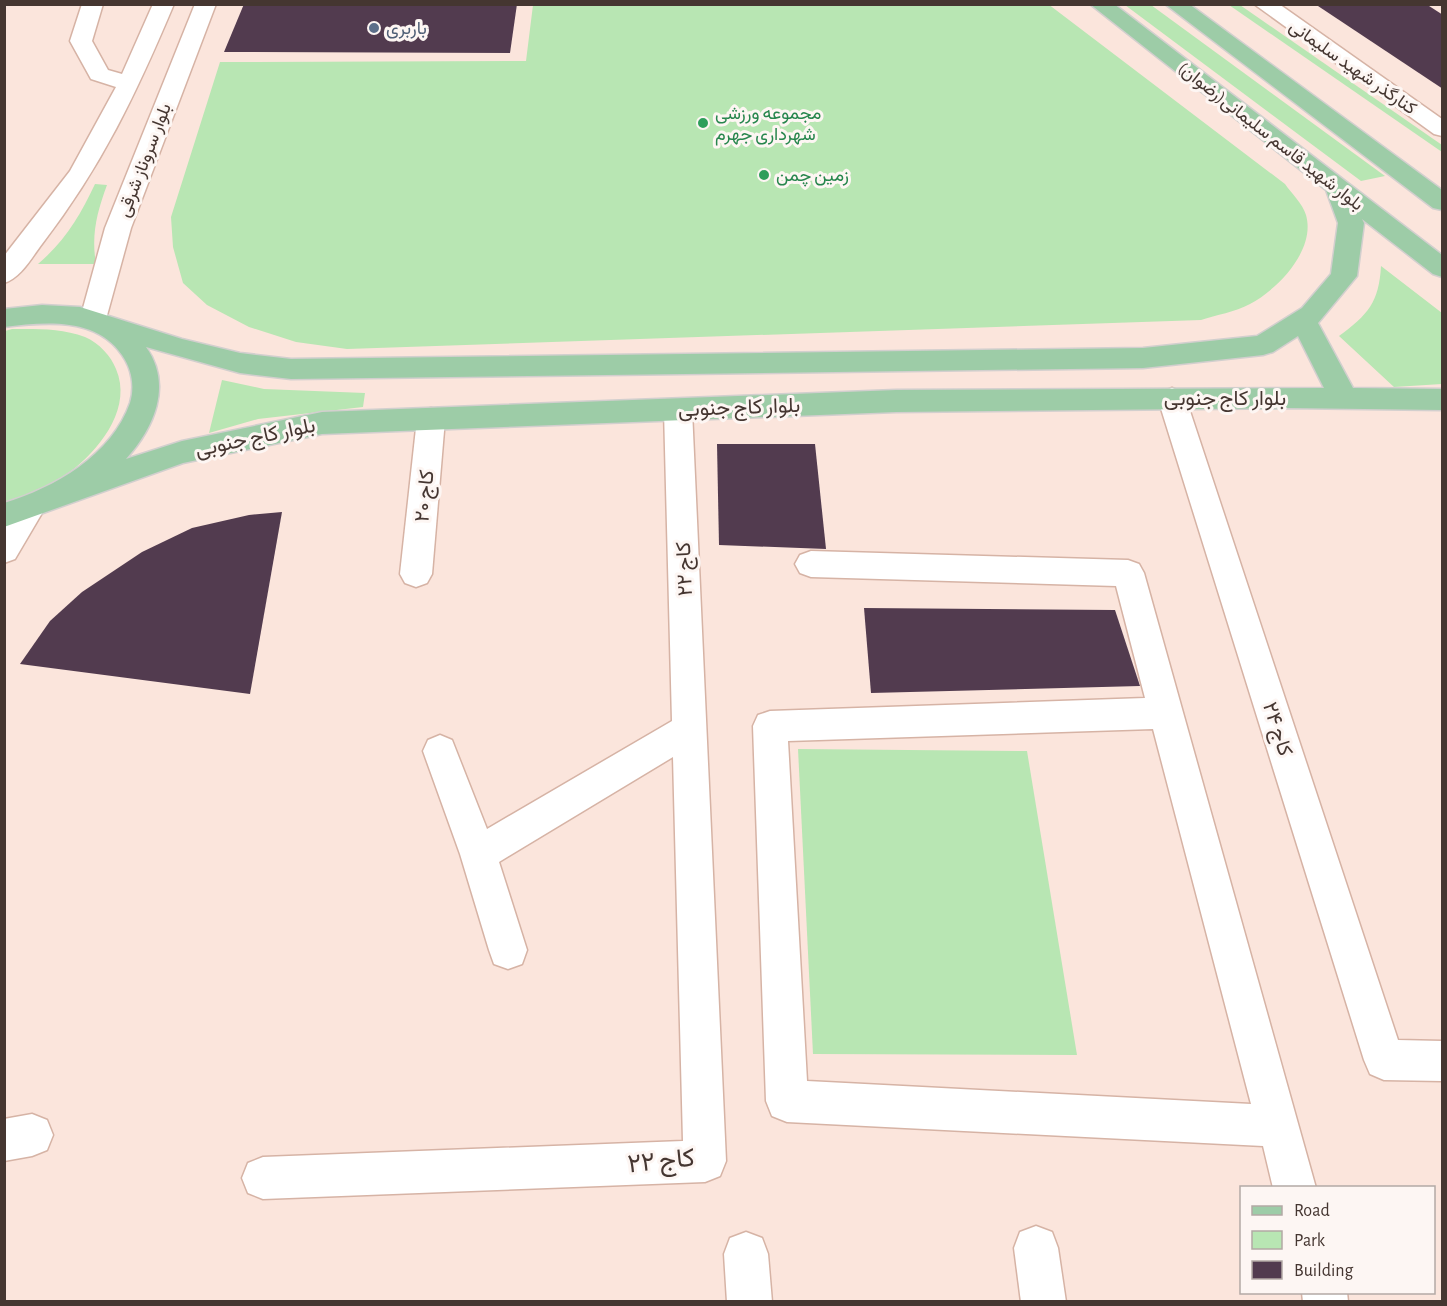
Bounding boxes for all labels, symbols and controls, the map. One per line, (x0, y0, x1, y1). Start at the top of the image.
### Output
street label: کنارگذر شهید سلیمانی (1285, 16, 1420, 119)
place label: باربری (386, 20, 427, 39)
marker: باربری (367, 21, 381, 35)
street label: بلوار شهید قاسم سلیمانی(رضوان) (1173, 59, 1366, 216)
street label: بلوار سروناز شرقی (115, 101, 176, 220)
place label: مجموعه ورزشی شهرداری جهرم (715, 105, 821, 146)
marker: مجموعه ورزشی شهرداری جهرم (696, 116, 710, 130)
place label: زمین چمن (776, 167, 849, 187)
marker: زمین چمن (757, 168, 771, 182)
street label: بلوار کاج جنوبی (1164, 388, 1286, 412)
street label: بلوار کاج جنوبی (678, 395, 801, 423)
street label: بلوار کاج جنوبی (193, 415, 318, 463)
street label: کاج ۲۰ (411, 469, 441, 523)
street label: کاج ۲۲ (673, 541, 699, 596)
street label: کاج ۲۴ (1256, 700, 1296, 760)
street label: کاج ۲۲ (626, 1145, 696, 1181)
legend (1240, 1186, 1435, 1294)
text: Road (1294, 1202, 1330, 1220)
text: Park (1294, 1232, 1326, 1250)
text: Building (1294, 1262, 1354, 1280)

